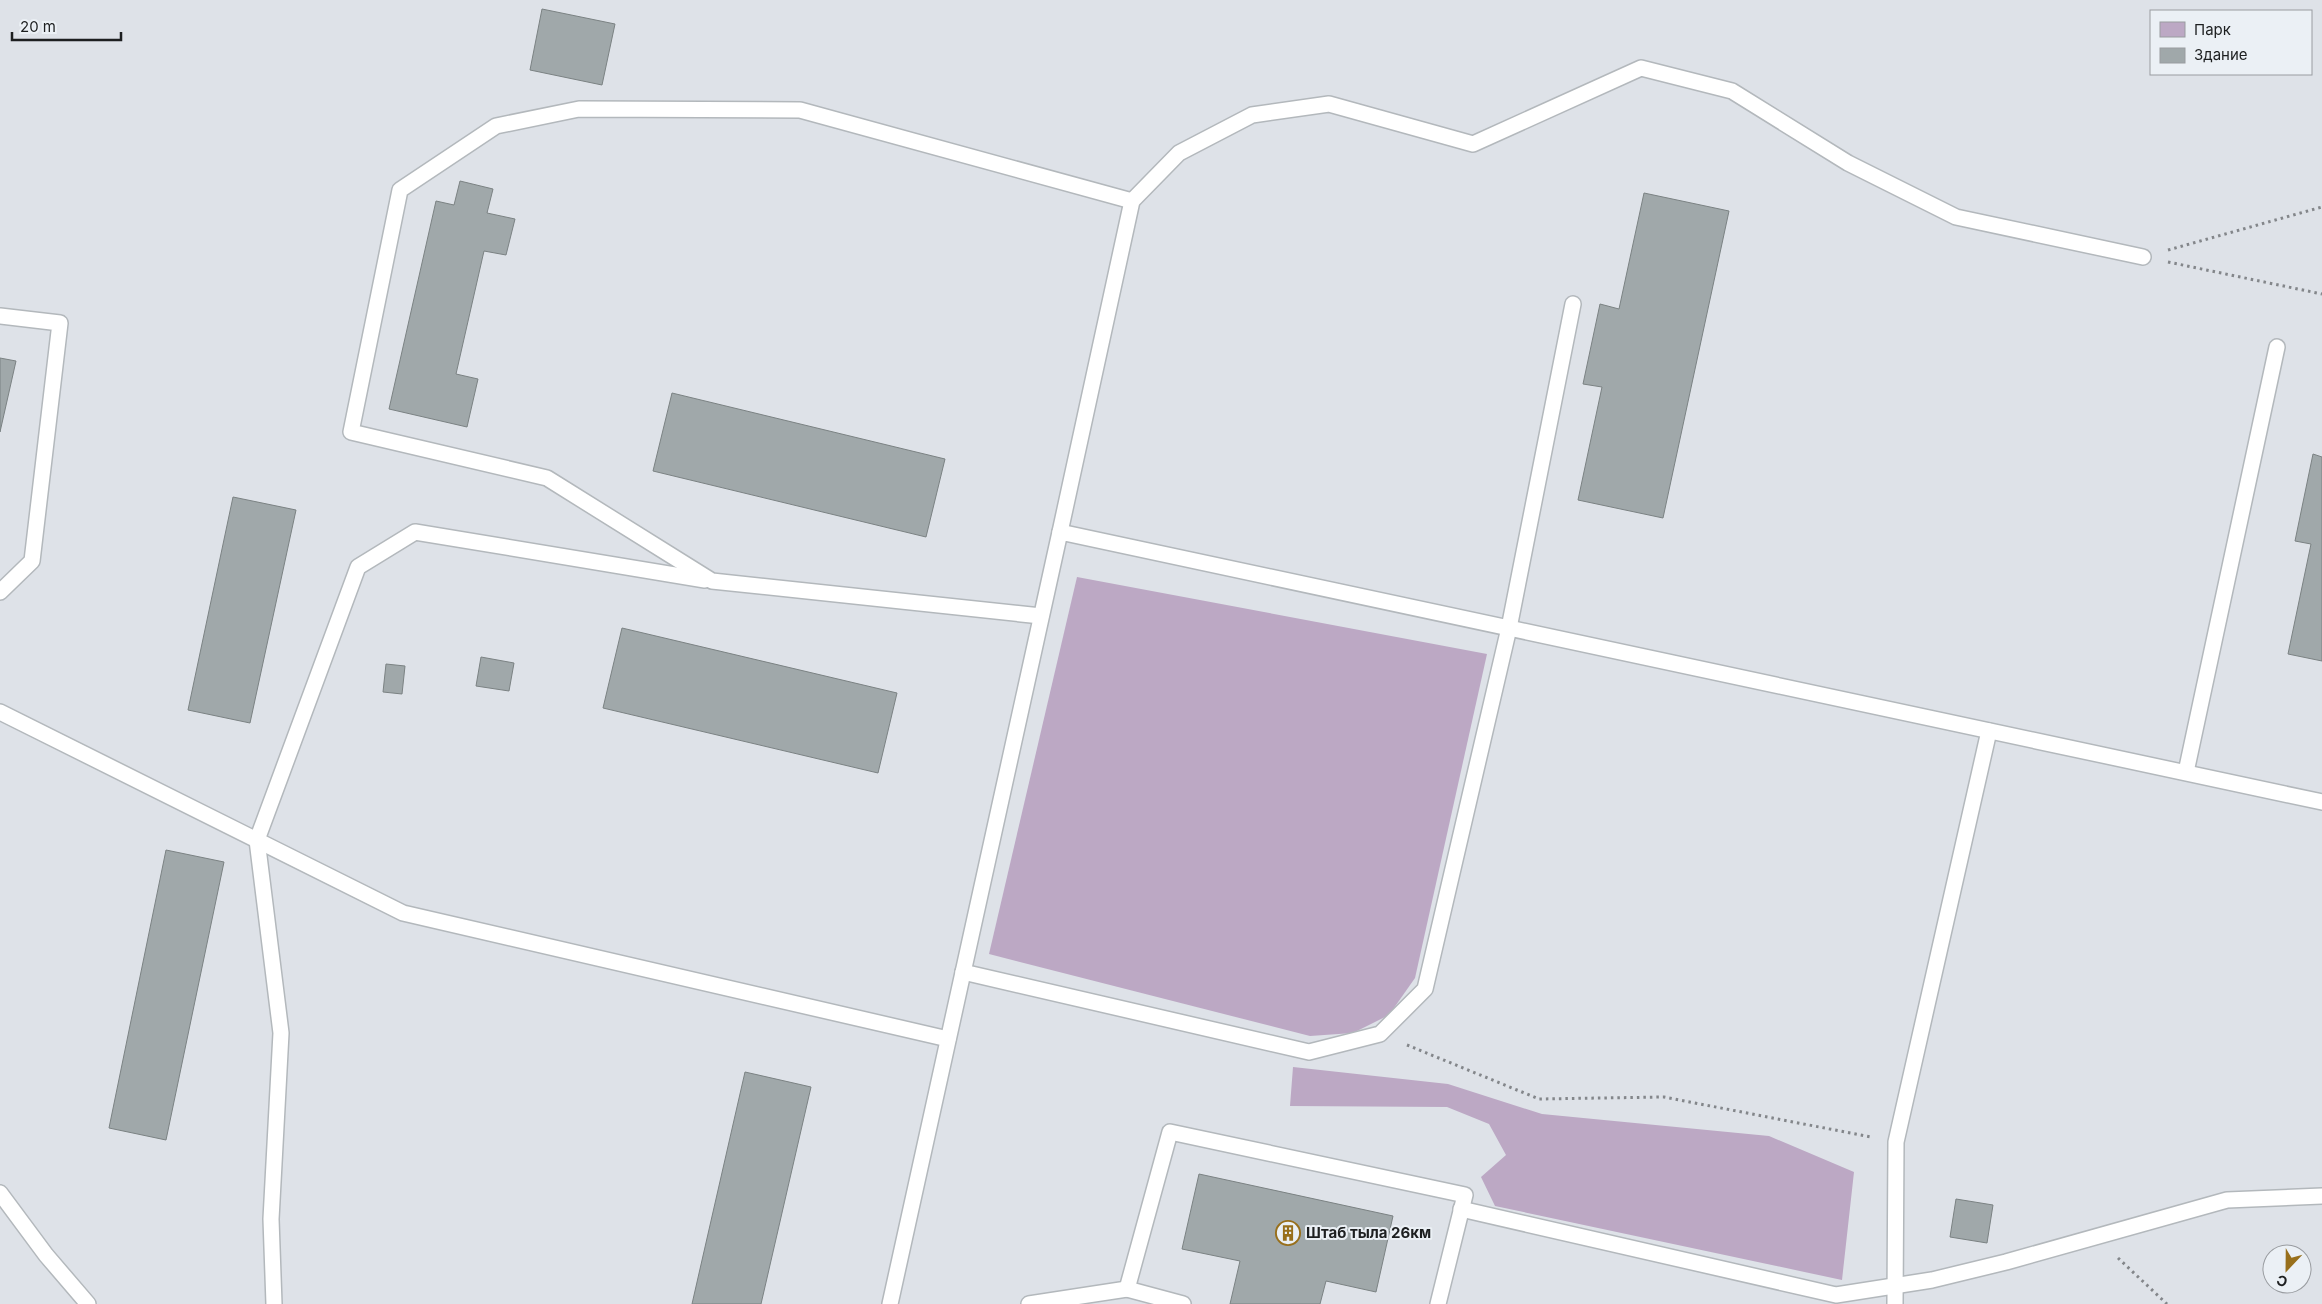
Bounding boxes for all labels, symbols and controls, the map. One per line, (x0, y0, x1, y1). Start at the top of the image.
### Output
scale bar (12, 10, 121, 42)
legend (2150, 10, 2312, 75)
text: 20 m (20, 17, 56, 36)
text: Парк (2194, 20, 2231, 39)
text: Здание (2194, 45, 2248, 64)
building icon: Штаб тыла 26км (1275, 1220, 1301, 1246)
place label: Штаб тыла 26км (1306, 1223, 1431, 1242)
north arrow (2262, 1244, 2312, 1294)
text: С (2274, 1272, 2290, 1291)

